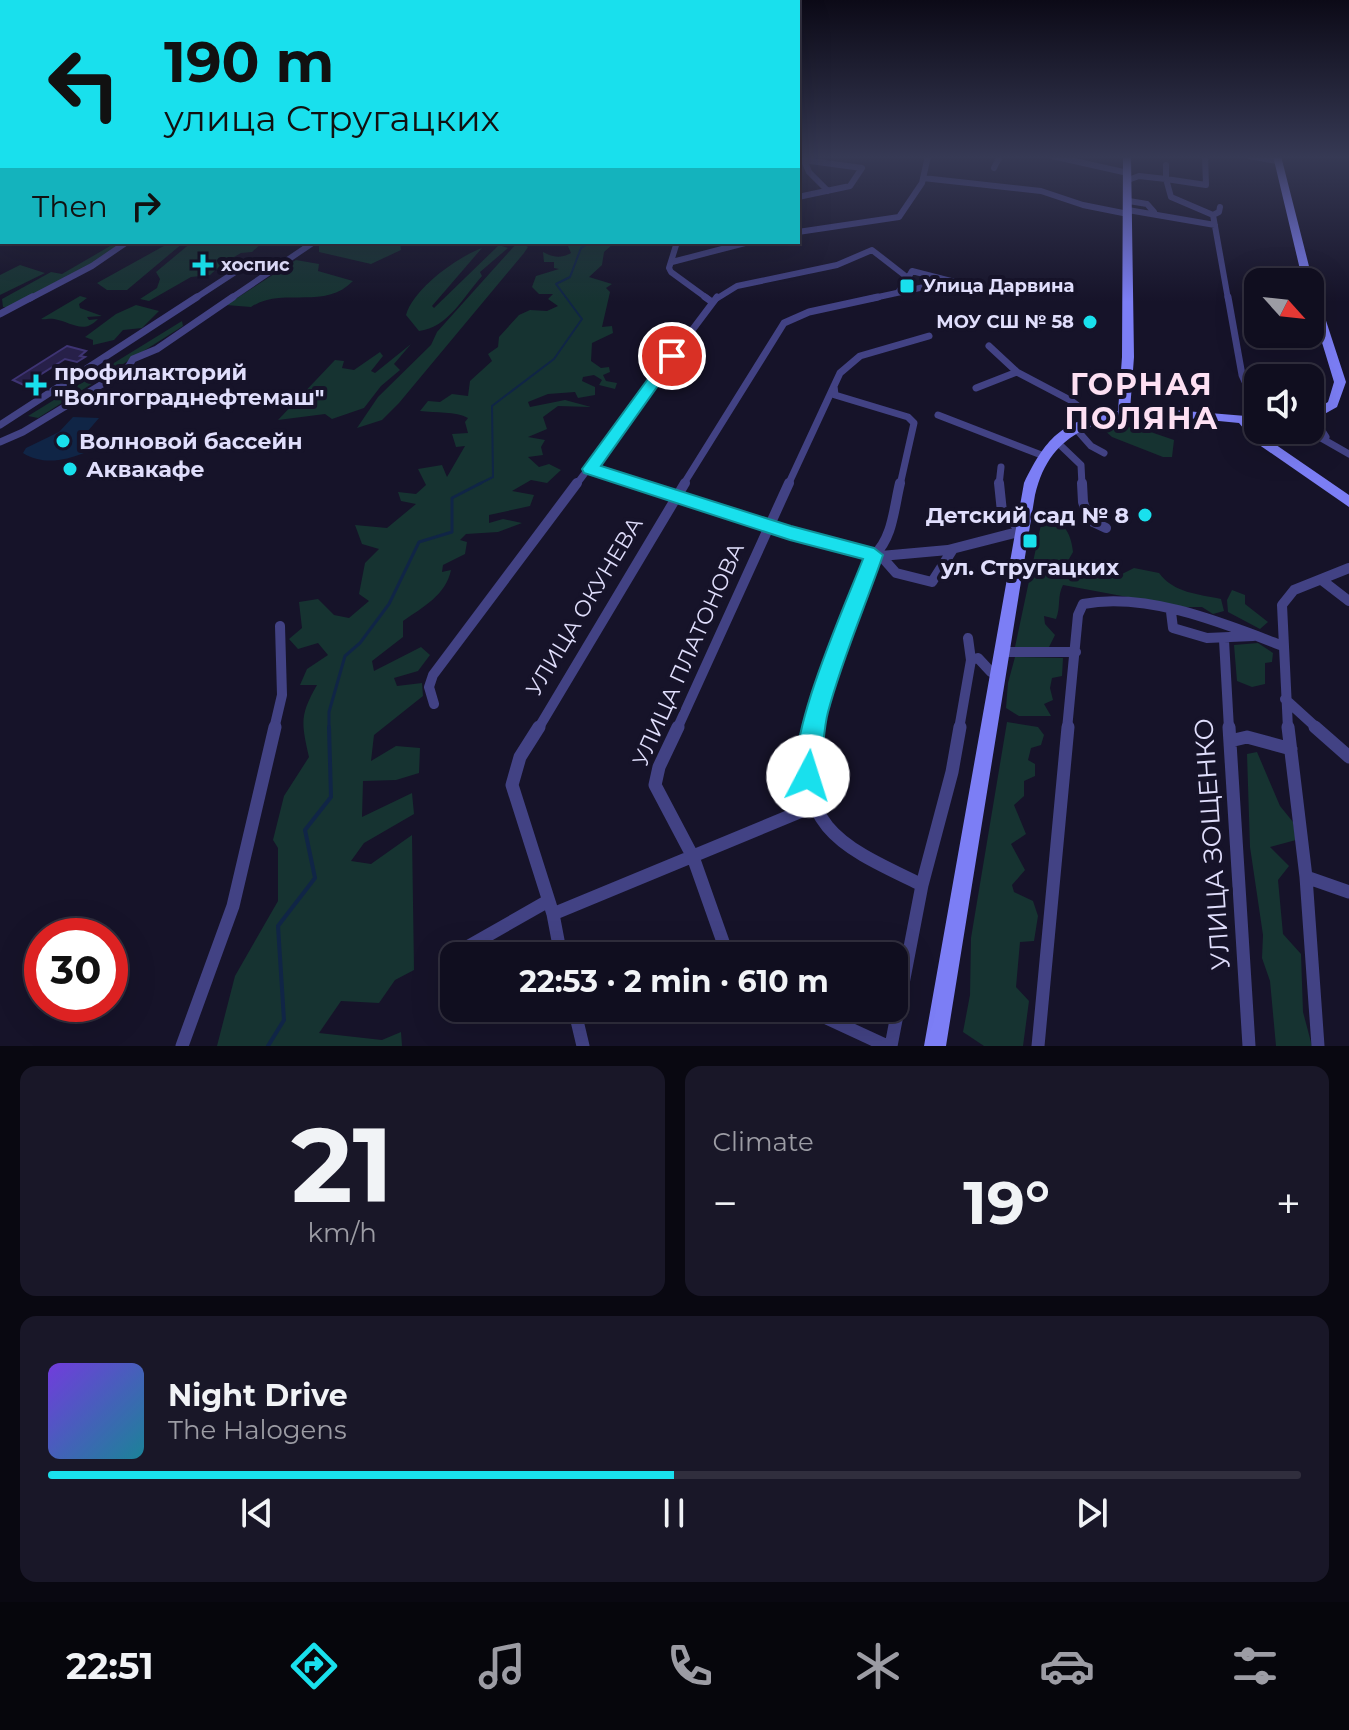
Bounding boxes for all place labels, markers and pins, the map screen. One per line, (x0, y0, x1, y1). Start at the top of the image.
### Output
marker: хоспис (192, 254, 214, 276)
place label: хоспис (221, 254, 290, 276)
place label: Улица Дарвина (923, 275, 1074, 297)
marker: Улица Дарвина (898, 277, 916, 295)
place label: МОУ СШ № 58 (936, 311, 1074, 333)
marker: МОУ СШ № 58 (1081, 313, 1099, 331)
pin (638, 322, 706, 390)
place label: профилакторий "Волгограднефтемаш" (54, 359, 324, 411)
marker: профилакторий "Волгограднефтемаш" (25, 374, 47, 396)
place label: Волновой бассейн (79, 428, 303, 455)
marker: Волновой бассейн (54, 432, 72, 450)
place label: Аквакафе (86, 456, 205, 483)
marker: Аквакафе (61, 460, 79, 478)
place label: Детский сад № 8 (926, 502, 1129, 529)
marker: Детский сад № 8 (1136, 506, 1154, 524)
marker: ул. Стругацких (1021, 532, 1039, 550)
place label: ул. Стругацких (940, 554, 1119, 581)

